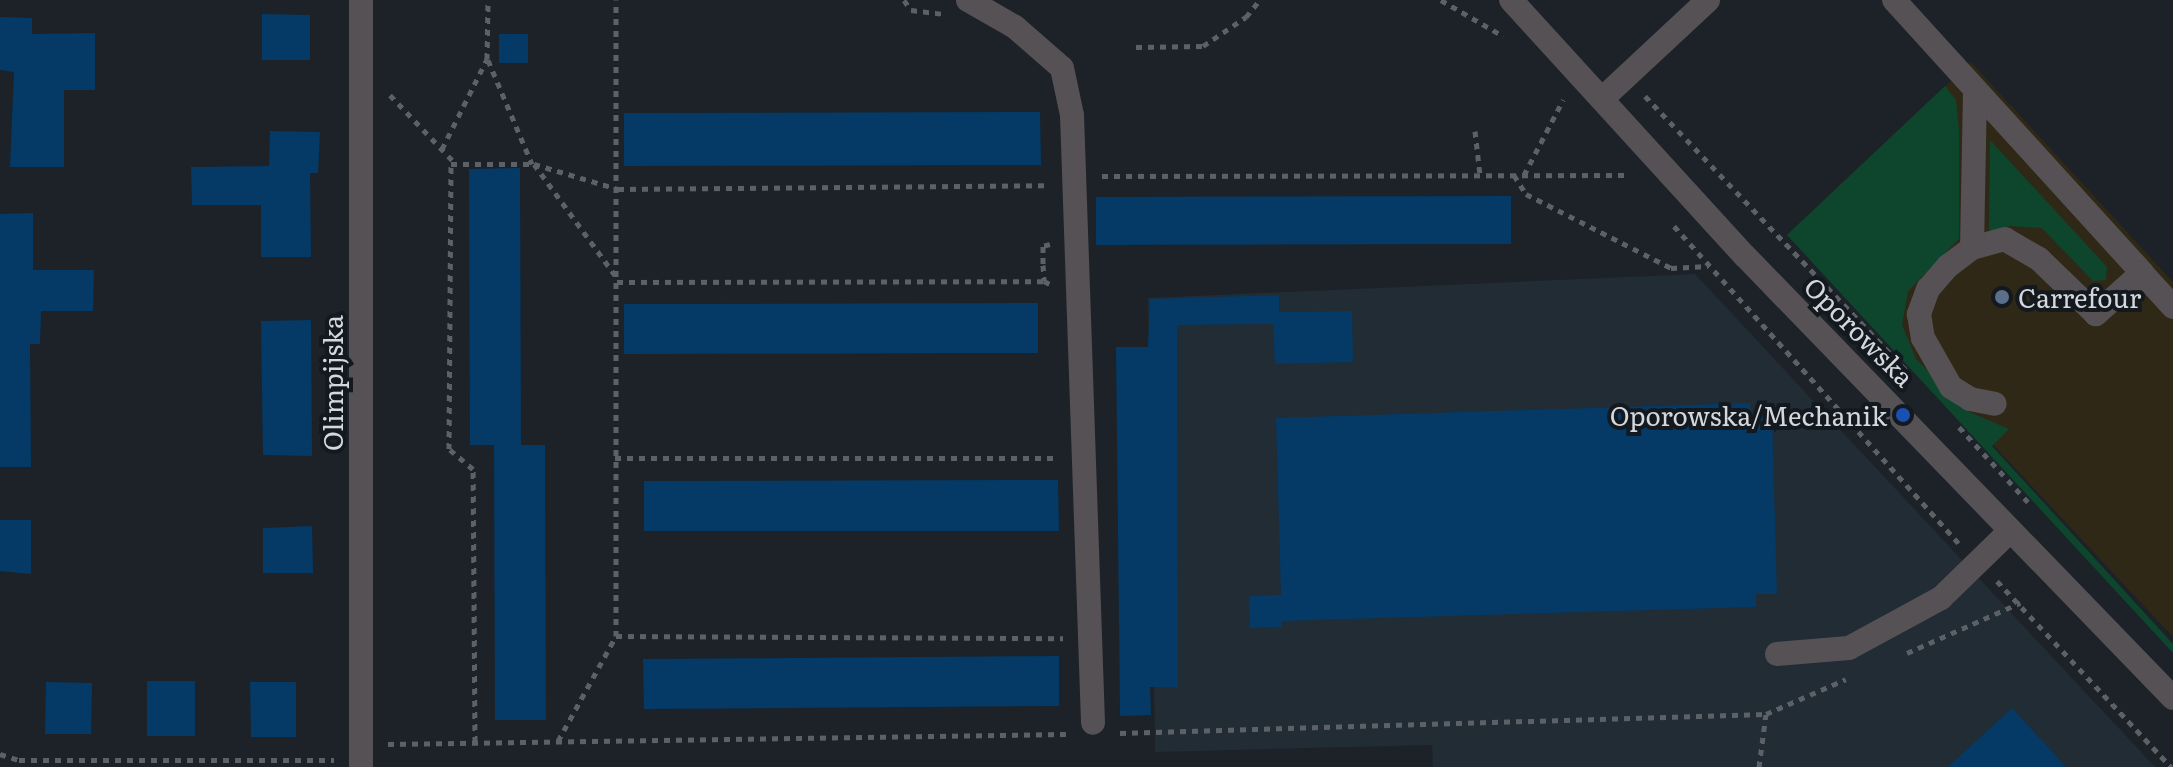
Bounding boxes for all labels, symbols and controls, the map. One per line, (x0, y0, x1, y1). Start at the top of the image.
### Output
street label: Oporowska (1799, 270, 1921, 392)
place label: Carrefour (2018, 281, 2141, 313)
marker: Carrefour (1993, 288, 2011, 306)
street label: Olimpijska (316, 315, 348, 451)
place label: Oporowska/Mechanik (1610, 399, 1887, 431)
marker: Oporowska/Mechanik (1894, 406, 1912, 424)

